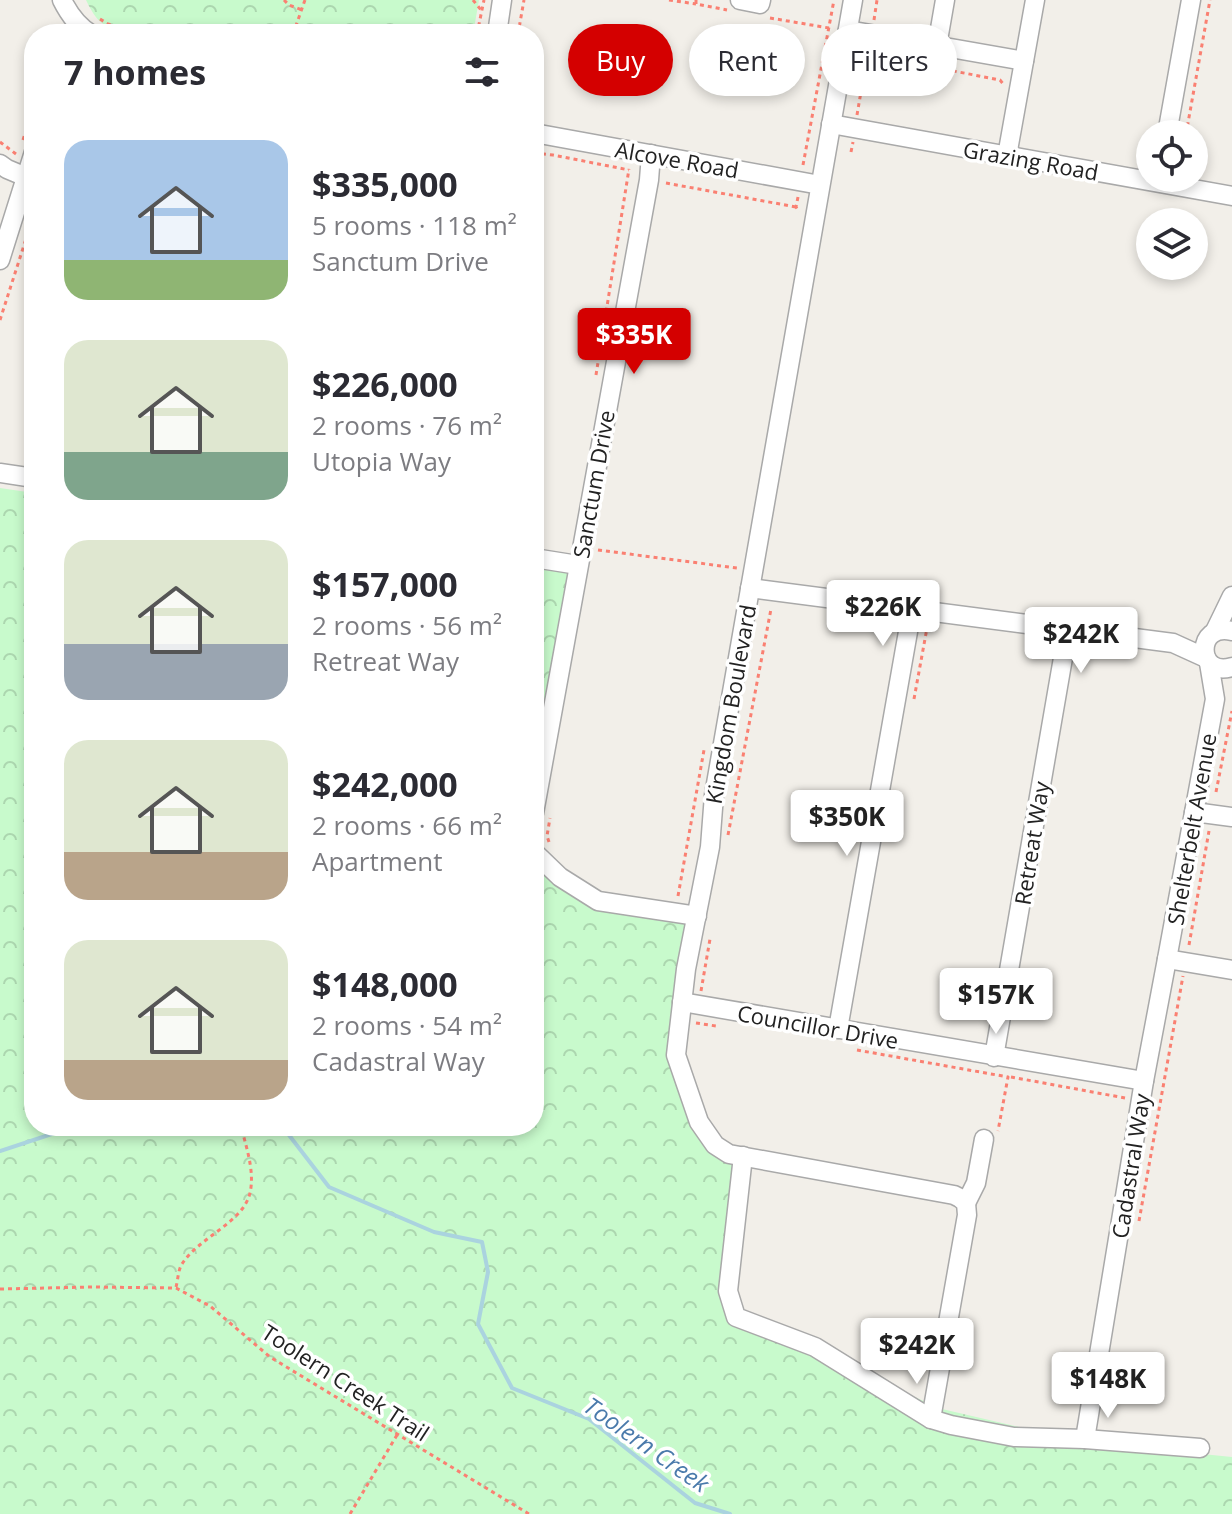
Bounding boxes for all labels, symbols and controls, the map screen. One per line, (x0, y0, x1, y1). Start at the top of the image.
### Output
chip: Buy (568, 24, 673, 96)
chip: Rent (689, 24, 805, 96)
chip: Filters (821, 24, 957, 96)
text: 7 homes (64, 49, 206, 95)
icon: filters (460, 50, 504, 94)
map controls (1136, 120, 1208, 280)
button: locate (1136, 120, 1208, 192)
street label: Alcove Road (613, 133, 741, 185)
street label: Grazing Road (961, 133, 1101, 187)
text: $335,000 (312, 161, 458, 207)
icon: home (128, 172, 224, 268)
text: 5 rooms · 118 m² (312, 207, 517, 243)
button: layers (1136, 208, 1208, 280)
text: Sanctum Drive (312, 243, 489, 279)
pin: $335K (578, 308, 690, 376)
text: $335K (596, 316, 672, 352)
text: $226,000 (312, 361, 458, 407)
icon: home (128, 372, 224, 468)
text: 2 rooms · 76 m² (312, 407, 502, 443)
street label: Sanctum Drive (565, 408, 621, 560)
text: Utopia Way (312, 443, 451, 479)
text: $157,000 (312, 561, 458, 607)
icon: home (128, 572, 224, 668)
pin: $226K (827, 580, 939, 648)
text: $226K (845, 588, 921, 624)
street label: Kingdom Boulevard (698, 602, 762, 806)
text: 2 rooms · 56 m² (312, 607, 502, 643)
pin: $242K (1025, 607, 1137, 675)
text: $242K (1043, 615, 1119, 651)
text: Retreat Way (312, 643, 459, 679)
street label: Shelterbelt Avenue (1159, 731, 1223, 927)
text: $242,000 (312, 761, 458, 807)
icon: home (128, 772, 224, 868)
street label: Retreat Way (1006, 778, 1056, 907)
pin: $350K (791, 790, 903, 858)
text: $350K (809, 798, 885, 834)
text: 2 rooms · 66 m² (312, 807, 502, 843)
text: Apartment (312, 843, 443, 879)
text: $148,000 (312, 961, 458, 1007)
pin: $157K (940, 968, 1052, 1036)
icon: home (128, 972, 224, 1068)
text: $157K (958, 976, 1034, 1012)
street label: Councillor Drive (735, 997, 901, 1055)
text: 2 rooms · 54 m² (312, 1007, 502, 1043)
text: Cadastral Way (312, 1043, 485, 1079)
street label: Cadastral Way (1104, 1091, 1156, 1241)
street label: Toolern Creek Trail (256, 1317, 436, 1447)
pin: $242K (861, 1318, 973, 1386)
text: $242K (879, 1326, 955, 1362)
pin: $148K (1052, 1352, 1164, 1420)
text: $148K (1070, 1360, 1146, 1396)
water label: Toolern Creek (578, 1389, 717, 1500)

